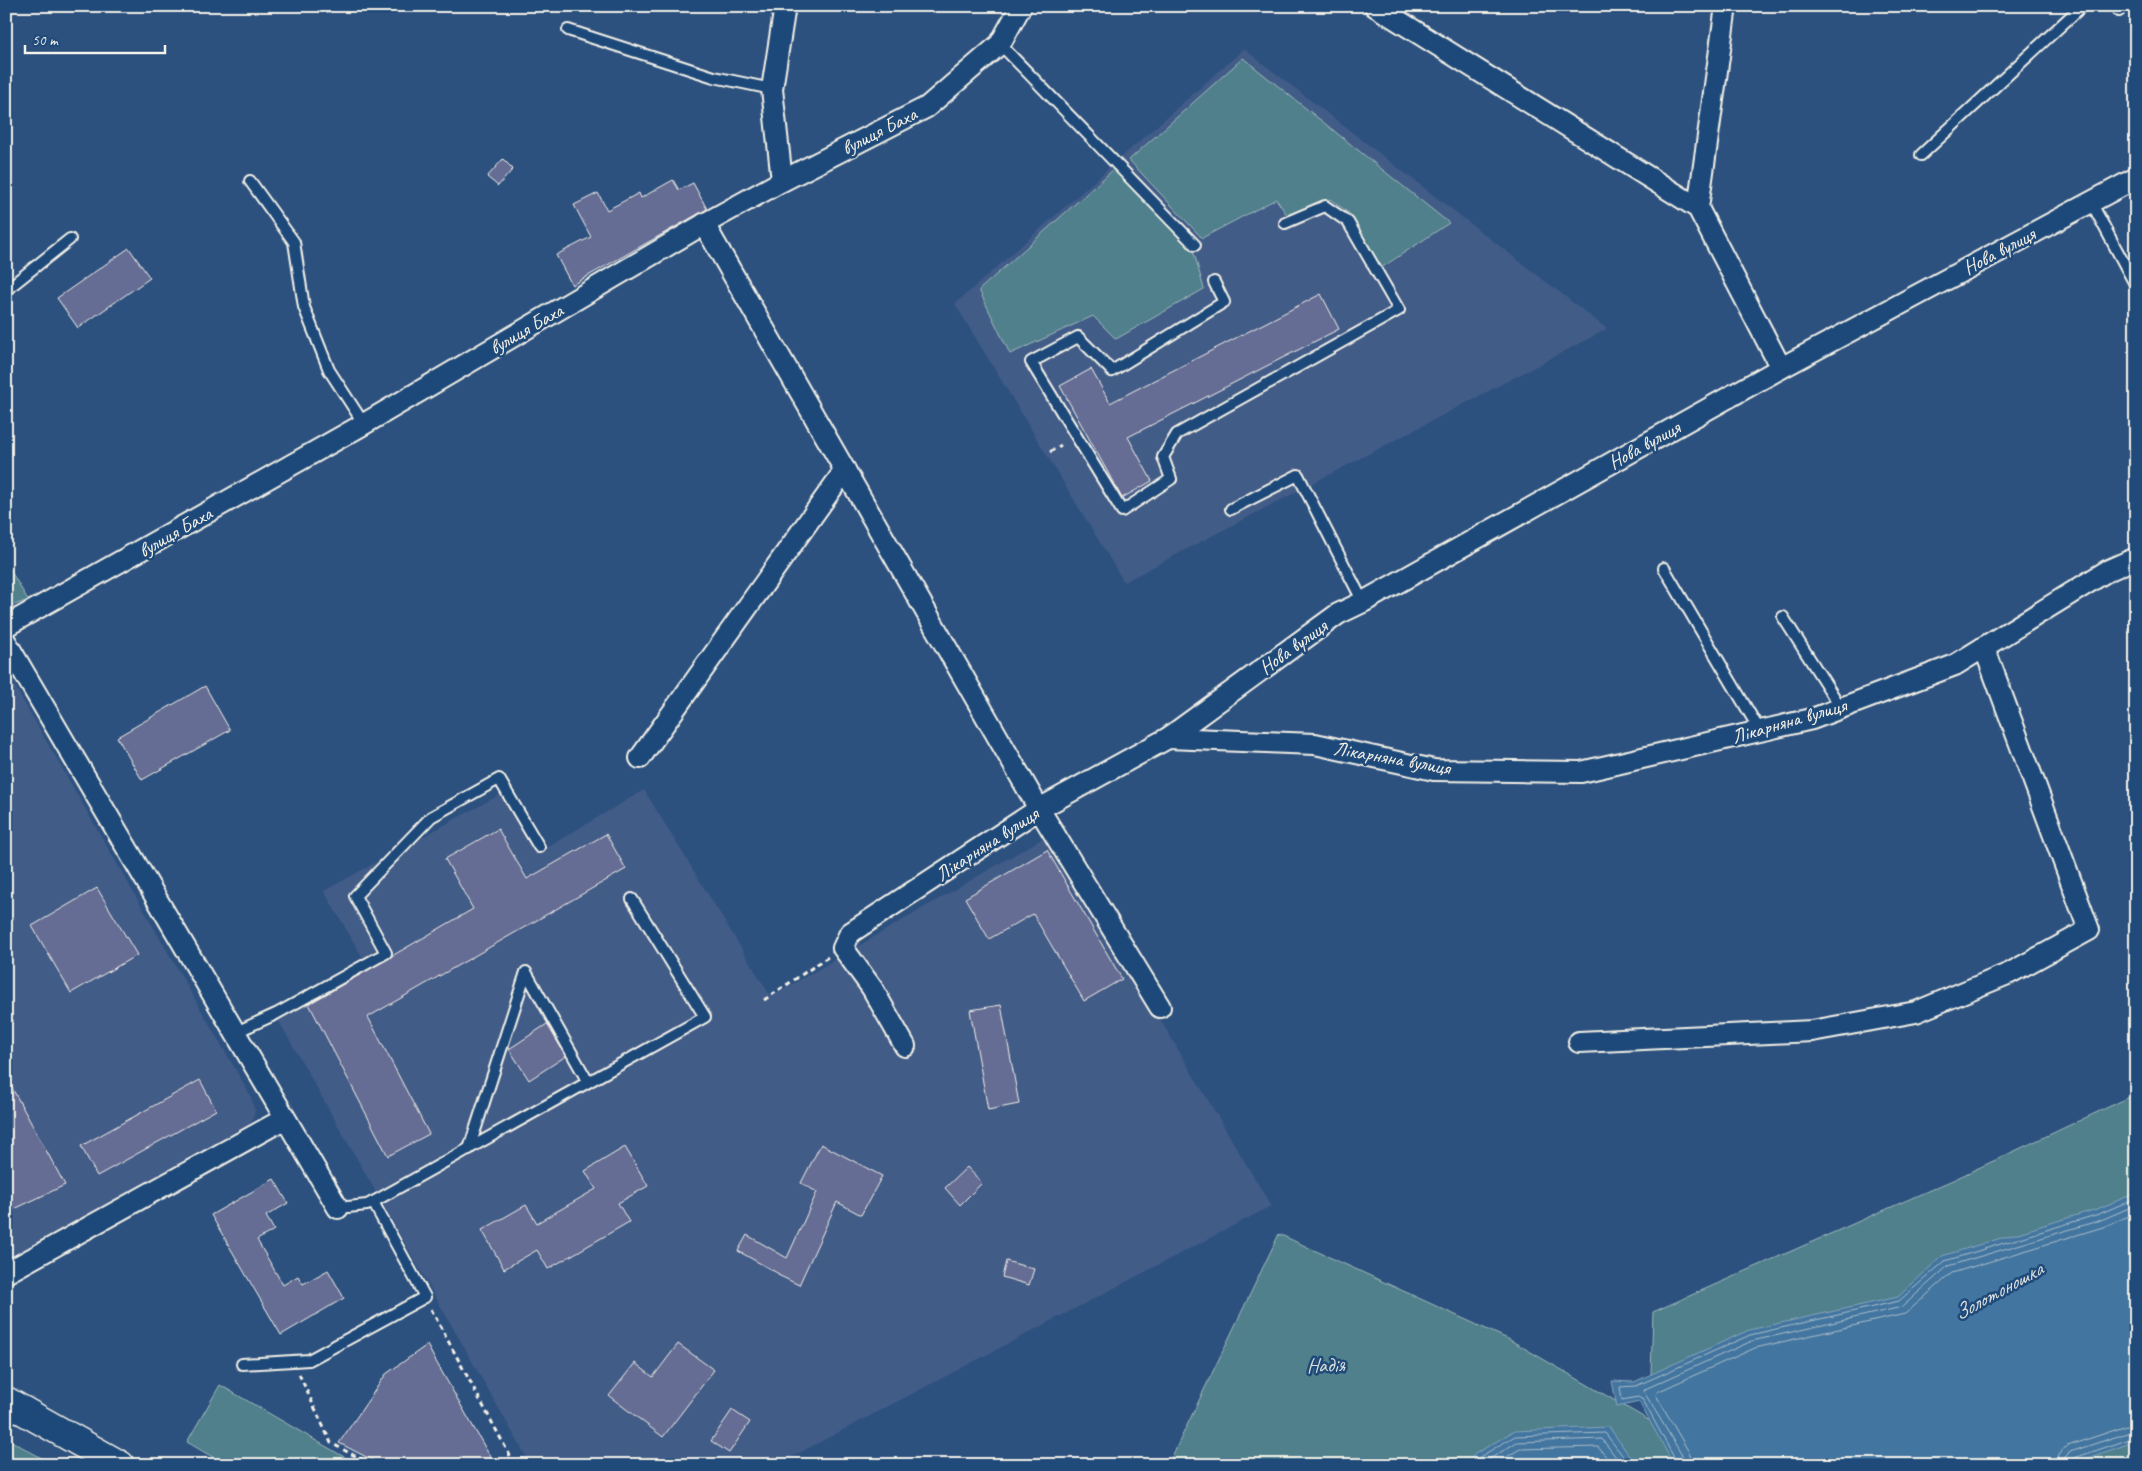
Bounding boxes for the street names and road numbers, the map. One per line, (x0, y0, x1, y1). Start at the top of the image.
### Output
street label: вулиця Баха (837, 101, 923, 161)
street label: Нова вулиця (1959, 221, 2041, 280)
street label: вулиця Баха (485, 297, 569, 360)
street label: Нова вулиця (1604, 414, 1686, 475)
street label: вулиця Баха (134, 500, 218, 563)
street label: Нова вулиця (1254, 613, 1333, 680)
street label: Лікарняна вулиця (1729, 692, 1851, 749)
street label: Лікарняна вулиця (1332, 735, 1454, 781)
street label: Лікарняна вулиця (931, 800, 1045, 887)

